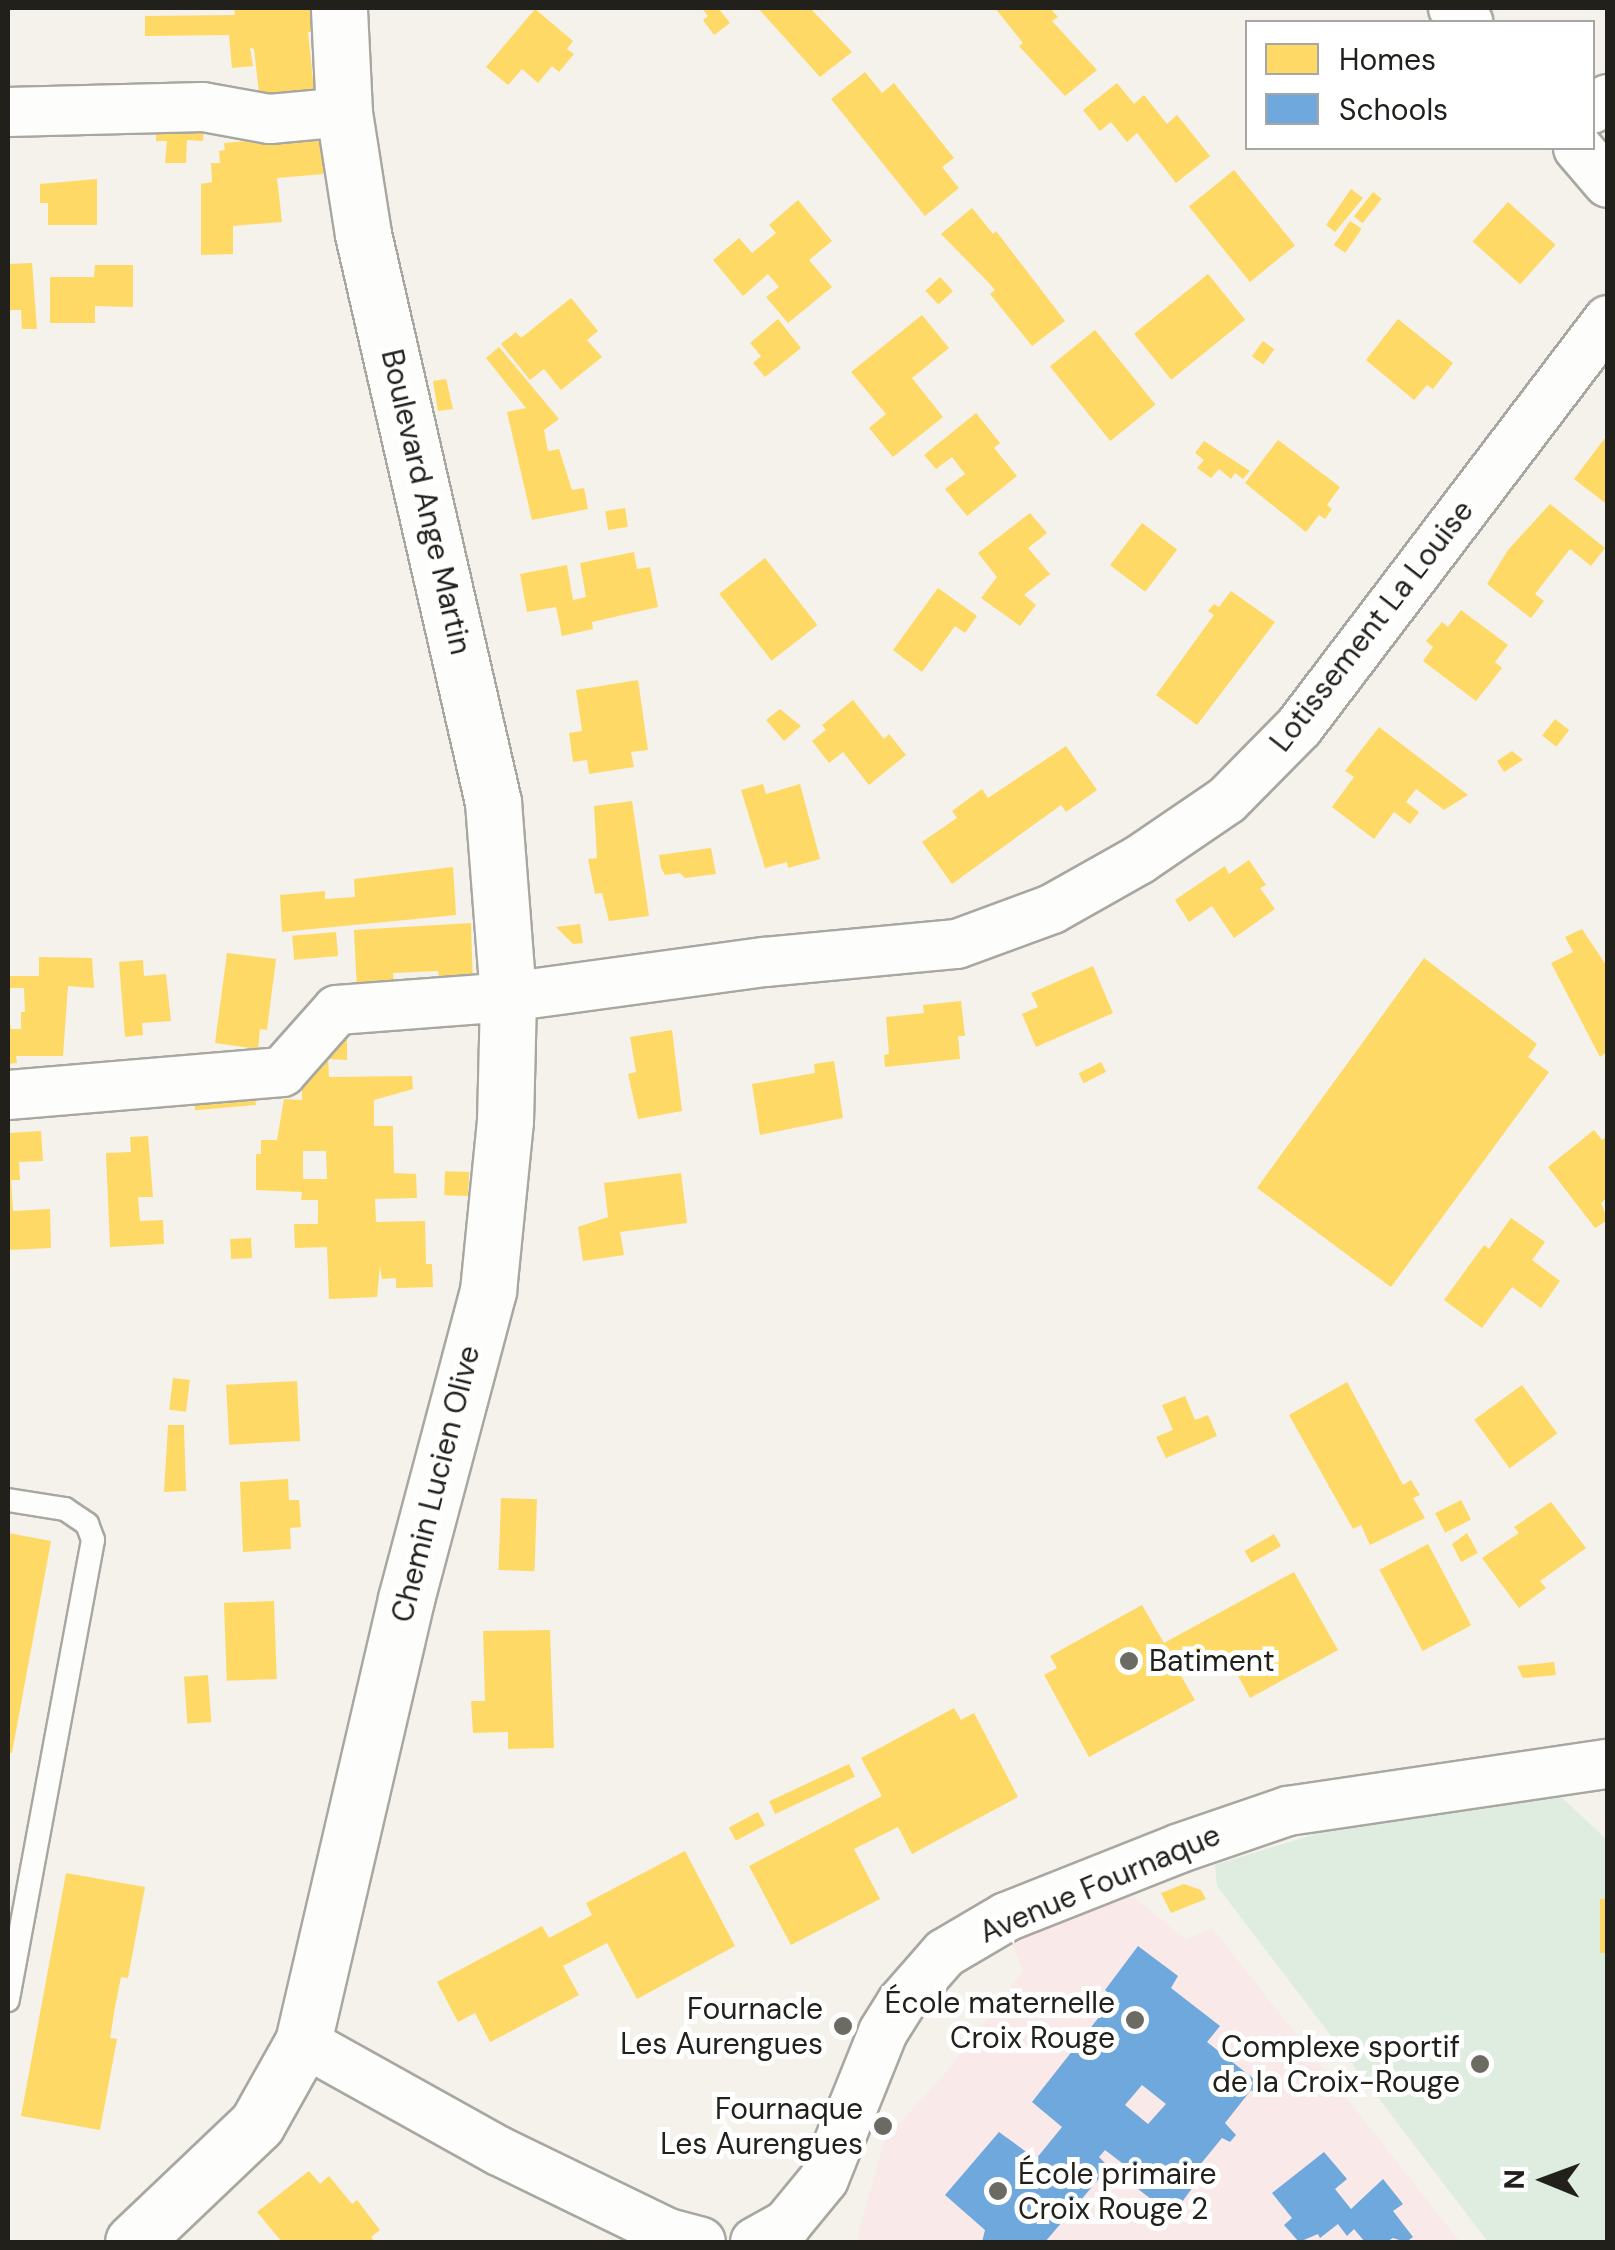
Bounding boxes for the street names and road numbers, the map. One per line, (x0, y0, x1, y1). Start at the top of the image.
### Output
street label: Boulevard Ange Martin (373, 346, 479, 658)
street label: Lotissement La Louise (1263, 493, 1481, 759)
street label: Chemin Lucien Olive (384, 1342, 488, 1626)
street label: Avenue Fournaque (974, 1817, 1226, 1951)

